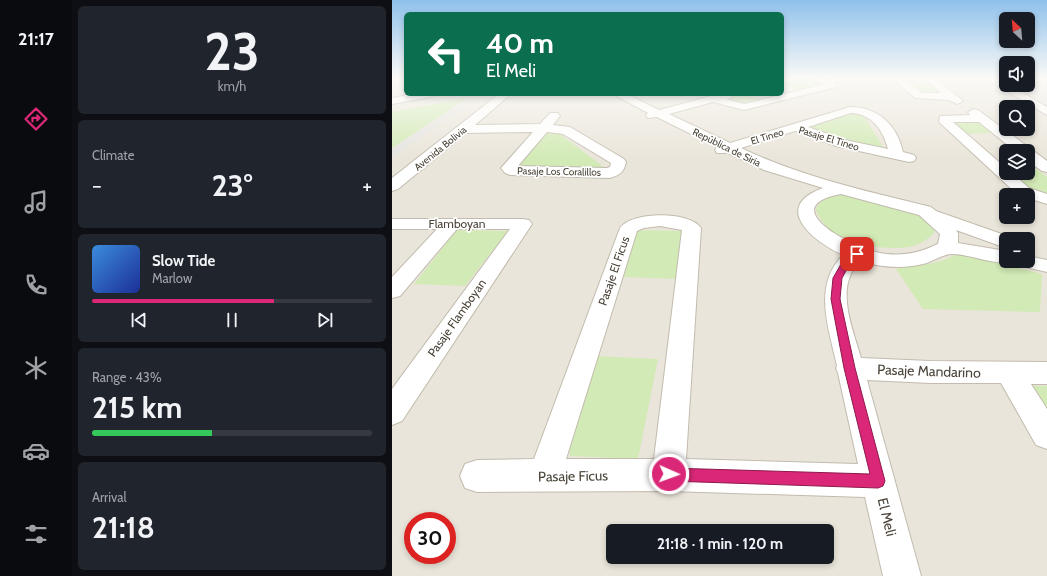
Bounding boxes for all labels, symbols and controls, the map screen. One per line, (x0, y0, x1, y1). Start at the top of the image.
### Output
north arrow (999, 12, 1035, 48)
map controls (999, 12, 1035, 268)
text: 23 (204, 20, 260, 83)
text: 40 m (486, 26, 554, 60)
text: 21:17 (18, 28, 54, 50)
icon: left (420, 28, 472, 80)
button: sound (999, 56, 1035, 92)
text: El Meli (486, 60, 536, 82)
text: km/h (218, 78, 246, 94)
button: search (999, 100, 1035, 136)
icon: directions (22, 105, 50, 133)
street label: Avenida Bolivia (411, 123, 469, 174)
street label: Pasaje El Tineo (797, 123, 861, 154)
street label: República de Siria (691, 125, 763, 170)
street label: El Tineo (749, 125, 786, 148)
button: layers (999, 144, 1035, 180)
text: Climate (92, 147, 134, 163)
street label: Pasaje Los Coralillos (517, 164, 601, 179)
text: 23° (212, 167, 252, 204)
text: − (92, 172, 102, 199)
text: + (362, 172, 372, 199)
icon: music (22, 188, 50, 216)
button: + (999, 188, 1035, 224)
street label: Flamboyan (429, 216, 486, 231)
button: − (999, 232, 1035, 268)
street label: Pasaje El Ficus (595, 234, 632, 307)
pin (840, 237, 874, 271)
icon: arrive (846, 243, 868, 265)
text: Slow Tide (152, 252, 215, 270)
text: Marlow (152, 270, 192, 286)
icon: phone (22, 271, 50, 299)
street label: Pasaje Flamboyan (424, 276, 489, 360)
icon: previous (128, 309, 150, 331)
icon: pause (221, 309, 243, 331)
icon: next (314, 309, 336, 331)
icon: climate (22, 354, 50, 382)
street label: Pasaje Mandarino (877, 360, 981, 382)
text: Range · 43% (92, 369, 162, 385)
text: 215 km (92, 389, 182, 426)
icon: car (22, 437, 50, 465)
position arrow (648, 453, 690, 495)
street label: Pasaje Ficus (538, 466, 608, 486)
text: Arrival (92, 489, 127, 505)
street label: El Meli (874, 496, 900, 538)
text: 21:18 (92, 509, 155, 546)
speed limit sign: 30 (404, 512, 456, 564)
icon: filters (22, 520, 50, 548)
text: 21:18 · 1 min · 120 m (657, 535, 783, 553)

